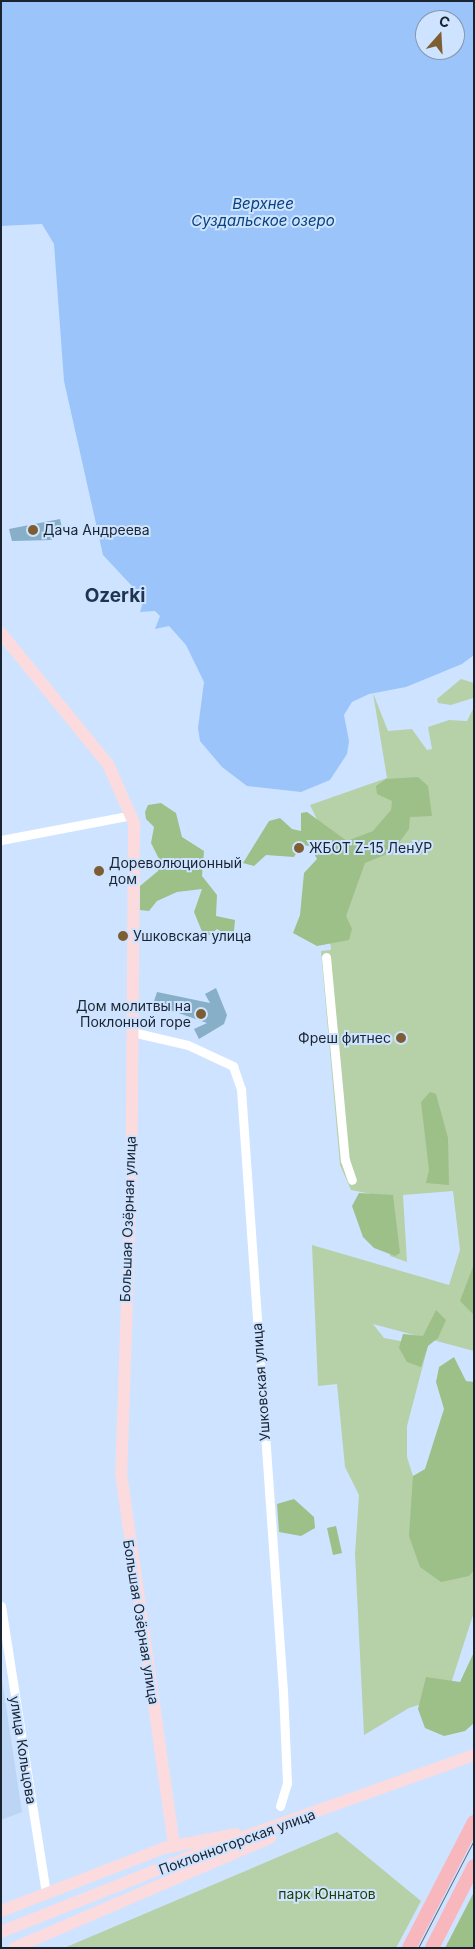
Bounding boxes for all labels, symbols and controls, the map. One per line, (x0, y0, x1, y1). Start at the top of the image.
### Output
north arrow (415, 10, 465, 60)
text: С (437, 12, 452, 31)
water label: Верхнее Суздальское озеро (191, 194, 335, 229)
place label: Дача Андреева (43, 522, 150, 538)
marker: Дача Андреева (27, 524, 39, 536)
district label: Ozerki (85, 585, 145, 607)
place label: ЖБОТ Z-15 ЛенУР (309, 840, 432, 856)
marker: ЖБОТ Z-15 ЛенУР (293, 842, 305, 854)
place label: Дореволюционный дом (109, 855, 242, 888)
marker: Дореволюционный дом (93, 865, 105, 877)
place label: Ушковская улица (133, 928, 251, 944)
marker: Ушковская улица (117, 930, 129, 942)
place label: Дом молитвы на Поклонной горе (76, 998, 191, 1030)
marker: Дом молитвы на Поклонной горе (195, 1008, 207, 1020)
place label: Фреш фитнес (298, 1030, 391, 1046)
marker: Фреш фитнес (395, 1032, 407, 1044)
street label: Большая Озёрная улица (117, 1136, 139, 1302)
street label: Ушковская улица (248, 1322, 274, 1442)
street label: Большая Озёрная улица (120, 1539, 162, 1705)
street label: улица Кольцова (6, 1695, 40, 1805)
street label: Поклонногорская улица (156, 1806, 318, 1878)
park label: парк Юннатов (278, 1886, 376, 1902)

